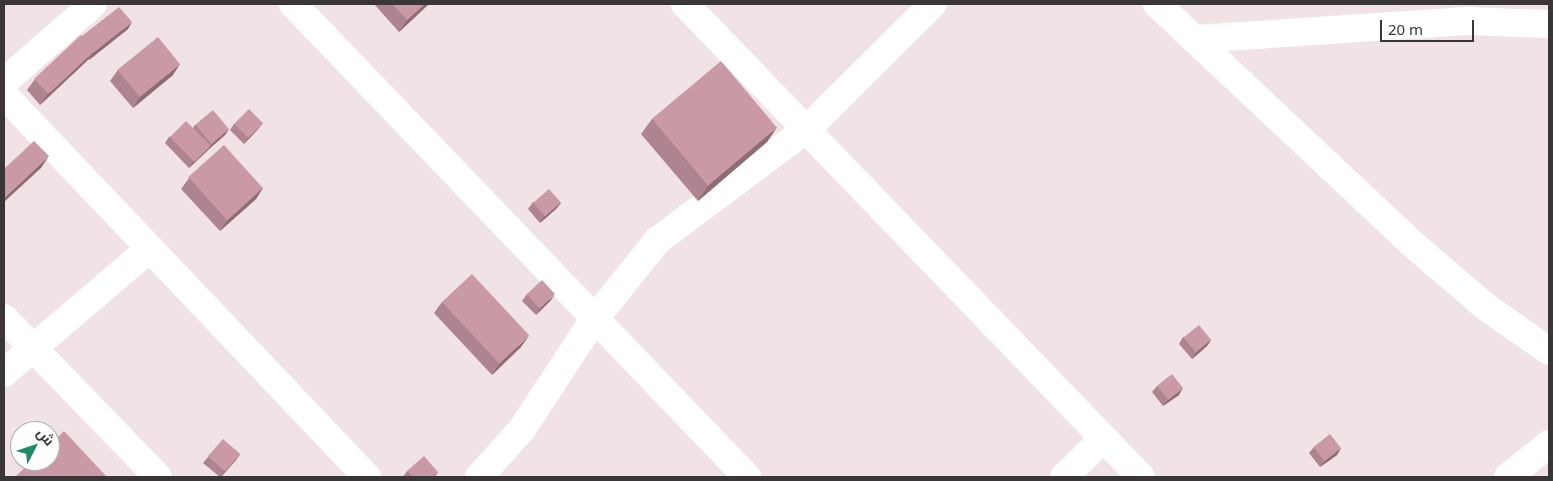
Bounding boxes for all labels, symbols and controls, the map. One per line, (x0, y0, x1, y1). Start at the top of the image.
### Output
scale bar (1383, 10, 1477, 42)
text: 20 m (1388, 19, 1423, 39)
north arrow (10, 421, 60, 471)
text: ش (33, 423, 59, 450)

